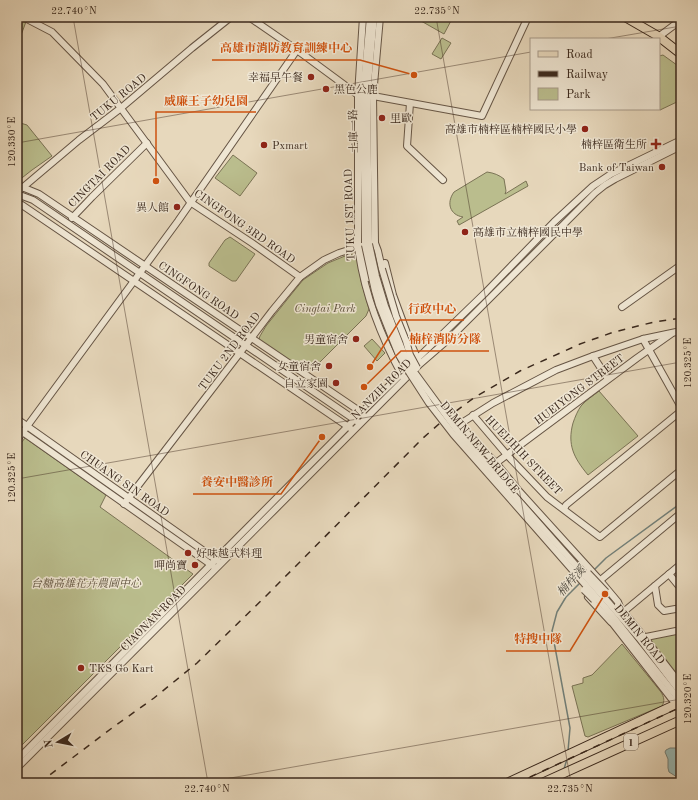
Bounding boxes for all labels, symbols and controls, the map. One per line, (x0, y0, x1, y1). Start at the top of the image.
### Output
text: 22.740°N (51, 6, 97, 16)
text: 22.735°N (414, 6, 460, 16)
callout: 高雄市消防教育訓練中心 (212, 36, 360, 60)
legend (530, 38, 660, 110)
text: 高雄市消防教育訓練中心 (220, 41, 352, 55)
text: Road (566, 49, 593, 61)
text: Railway (566, 69, 609, 81)
place label: 幸福早午餐 (248, 71, 303, 84)
street label: TUKU ROAD (89, 72, 149, 124)
marker: 幸福早午餐 (306, 72, 316, 82)
place label: 黑色公鹿 (334, 83, 378, 96)
marker: 黑色公鹿 (321, 84, 331, 94)
callout: 威廉王子幼兒園 (156, 88, 256, 112)
text: Park (566, 89, 591, 101)
text: 威廉王子幼兒園 (164, 94, 248, 108)
street label: 土庫一路 (347, 109, 360, 153)
place label: 里歐 (390, 112, 412, 125)
marker: 里歐 (377, 113, 387, 123)
text: 120.330°E (7, 117, 17, 167)
place label: 高雄市楠梓區楠梓國民小學 (445, 123, 577, 136)
marker: 高雄市楠梓區楠梓國民小學 (580, 124, 590, 134)
place label: 楠梓區衛生所 (581, 138, 647, 151)
marker: 楠梓區衛生所 (650, 138, 662, 150)
marker: Pxmart (259, 140, 269, 150)
place label: Pxmart (272, 141, 308, 152)
street label: CINGTAI ROAD (67, 144, 134, 210)
marker: Bank of Taiwan (657, 162, 667, 172)
place label: Bank of Taiwan (579, 163, 654, 174)
street label: TUKU 1ST ROAD (343, 168, 358, 261)
street label: CINGFONG 3RD ROAD (192, 188, 297, 267)
place label: 異人館 (136, 201, 169, 214)
marker: 異人館 (172, 202, 182, 212)
place label: 高雄市立楠梓國民中學 (473, 226, 583, 239)
marker: 高雄市立楠梓國民中學 (460, 227, 470, 237)
street label: CINGFONG ROAD (156, 260, 241, 322)
callout: 行政中心 (400, 296, 464, 320)
text: 行政中心 (408, 302, 456, 316)
park label: Cingtai Park (294, 304, 356, 315)
street label: TUKU 2ND ROAD (197, 310, 263, 393)
callout: 楠梓消防分隊 (401, 327, 489, 351)
text: 楠梓消防分隊 (409, 332, 481, 346)
place label: 男童宿舍 (304, 333, 348, 346)
marker: 男童宿舍 (351, 334, 361, 344)
text: 120.325°E (683, 338, 693, 388)
street label: HUEIYONG STREET (533, 353, 627, 428)
street label: NANZIH ROAD (350, 358, 415, 422)
place label: 女童宿舍 (277, 360, 321, 373)
marker: 女童宿舍 (324, 361, 334, 371)
place label: 自立家園 (284, 377, 328, 390)
marker: 自立家園 (331, 378, 341, 388)
street label: DEMIN NEW BRIDGE (437, 400, 520, 496)
street label: HUEIJHIH STREET (482, 414, 564, 498)
street label: CHUANG SIN ROAD (78, 449, 171, 519)
text: 120.325°E (7, 453, 17, 503)
callout: 養安中醫診所 (193, 470, 281, 494)
text: 養安中醫診所 (201, 475, 273, 489)
place label: 好味越式料理 (196, 547, 262, 560)
marker: 好味越式料理 (183, 548, 193, 558)
place label: 呷尚寶 (154, 559, 187, 572)
marker: 呷尚寶 (190, 560, 200, 570)
water label: 楠梓溪 (554, 562, 590, 599)
park label: 台糖高雄花卉農園中心 (31, 577, 142, 590)
street label: CIAONAN ROAD (119, 584, 189, 654)
street label: DEMIN ROAD (612, 603, 666, 667)
callout: 特搜中隊 (506, 627, 570, 651)
text: 特搜中隊 (514, 632, 562, 646)
marker: TKS Go Kart (76, 663, 86, 673)
place label: TKS Go Kart (89, 664, 154, 675)
text: 120.320°E (683, 674, 693, 724)
north arrow (38, 722, 78, 762)
road number: 1 (624, 734, 638, 750)
text: N (43, 738, 56, 749)
text: 22.740°N (184, 784, 230, 794)
text: 22.735°N (547, 784, 593, 794)

